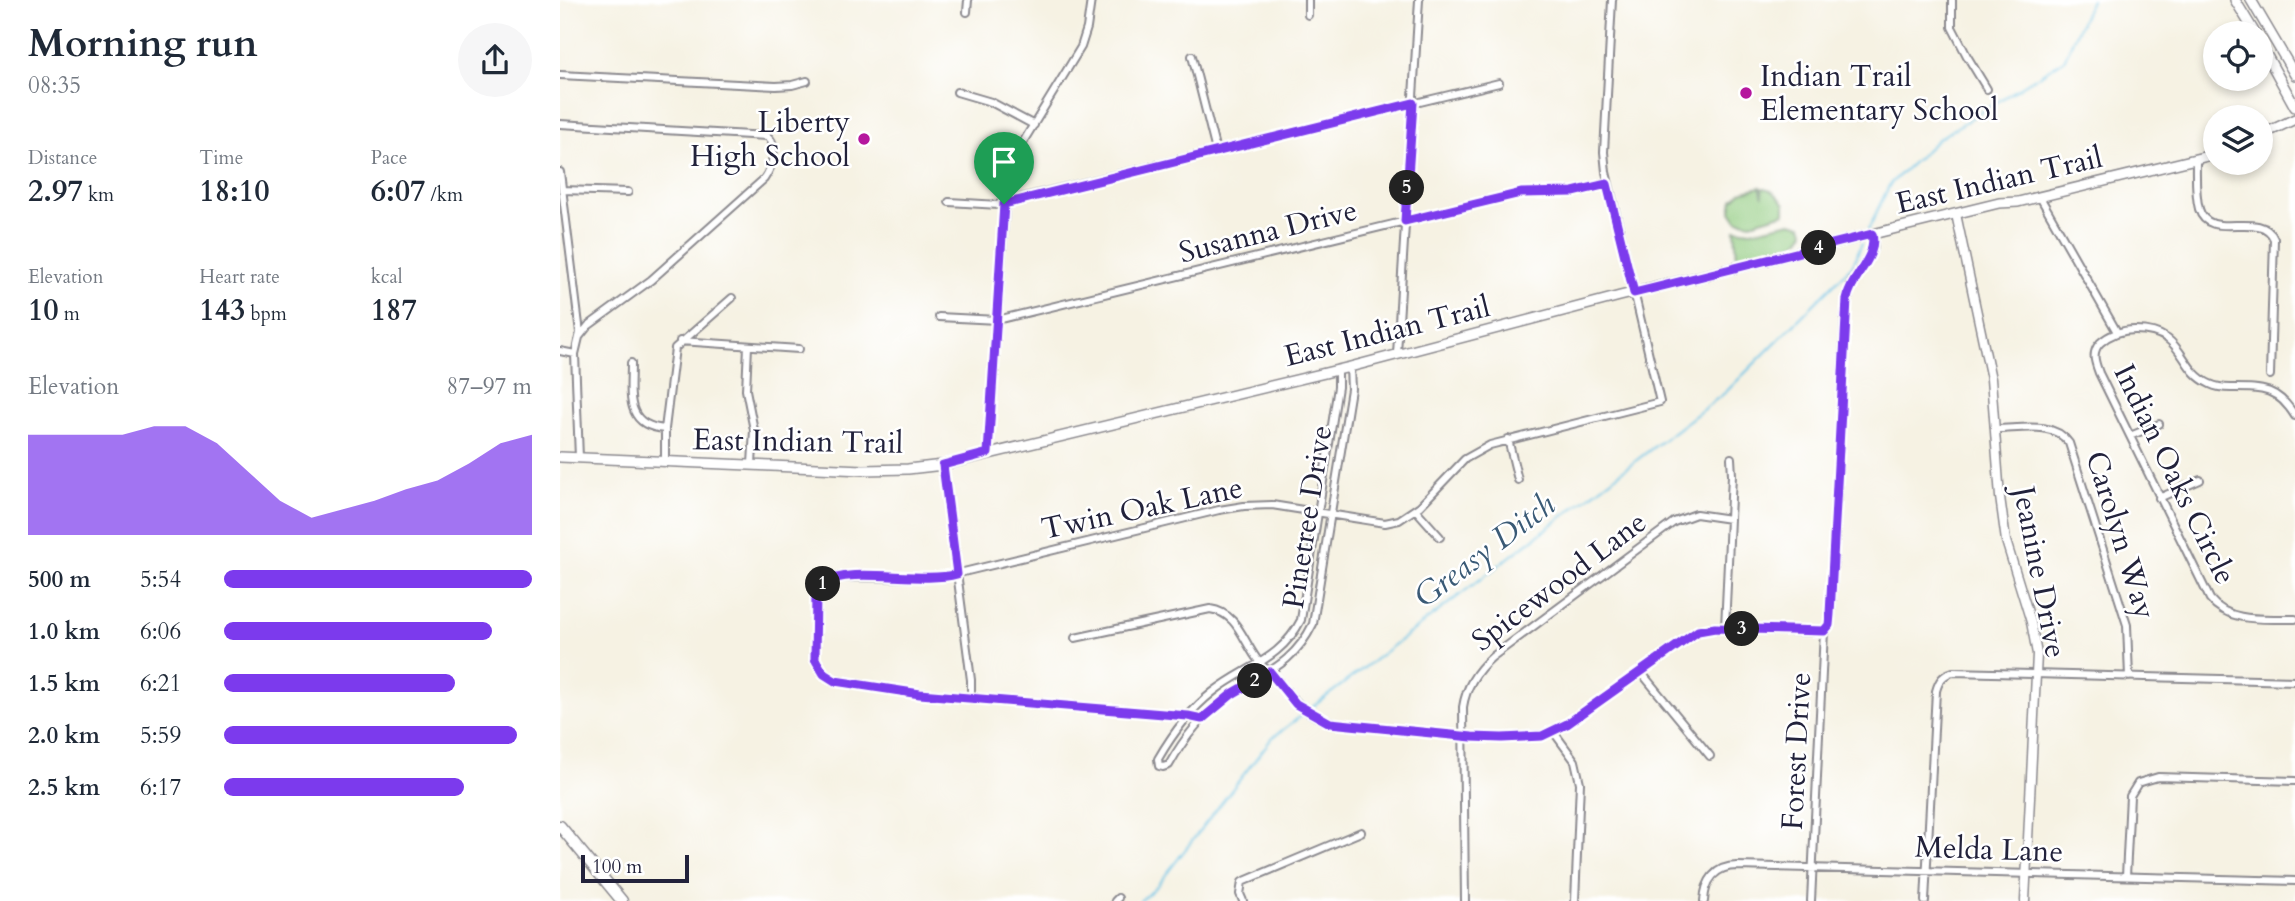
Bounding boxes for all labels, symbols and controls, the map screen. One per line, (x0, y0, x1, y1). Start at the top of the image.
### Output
text: Morning run (28, 18, 258, 70)
map controls (2203, 21, 2273, 175)
button: locate (2203, 21, 2273, 91)
button: share (458, 23, 532, 97)
place label: Indian Trail Elementary School (1760, 56, 1999, 131)
text: 08:35 (28, 70, 81, 101)
marker: Indian Trail Elementary School (1738, 85, 1754, 101)
place label: Liberty High School (690, 102, 850, 177)
button: layers (2203, 105, 2273, 175)
marker: Liberty High School (856, 131, 872, 147)
pin (974, 132, 1034, 204)
street label: East Indian Trail (1892, 137, 2107, 224)
icon: arrive (985, 143, 1023, 181)
text: Distance (28, 145, 97, 171)
text: Time (199, 145, 243, 171)
text: Pace (371, 145, 407, 171)
pin: 5 (1390, 170, 1424, 206)
text: 2.97 (28, 171, 83, 212)
text: 18:10 (199, 171, 270, 212)
text: 6:07 (371, 171, 425, 212)
text: 5 (1402, 174, 1411, 200)
text: km (83, 182, 114, 208)
text: /km (425, 182, 463, 208)
street label: Susanna Drive (1175, 190, 1361, 273)
pin: 4 (1802, 230, 1836, 266)
text: 4 (1814, 234, 1823, 260)
text: Elevation (28, 264, 103, 290)
text: Heart rate (199, 264, 280, 290)
text: kcal (371, 264, 403, 290)
street label: East Indian Trail (1280, 286, 1495, 377)
text: 10 (28, 290, 59, 331)
text: 143 (199, 290, 245, 331)
text: 187 (371, 290, 417, 331)
text: m (59, 301, 80, 327)
text: bpm (245, 301, 287, 327)
street label: Indian Oaks Circle (2104, 357, 2246, 591)
text: Elevation (28, 371, 119, 402)
text: 87–97 m (447, 371, 532, 402)
street label: East Indian Trail (692, 419, 904, 464)
street label: Pinetree Drive (1273, 422, 1342, 612)
street label: Carolyn Way (2076, 446, 2166, 624)
street label: Twin Oak Lane (1038, 467, 1246, 550)
street label: Jeanine Drive (2002, 479, 2076, 661)
water label: Greasy Ditch (1405, 483, 1564, 618)
street label: Spicewood Lane (1463, 502, 1655, 661)
text: 500 m (28, 564, 91, 595)
text: 5:54 (140, 564, 181, 595)
pin: 1 (806, 566, 840, 602)
text: 1 (818, 570, 827, 596)
pin: 3 (1724, 612, 1760, 646)
text: 3 (1737, 615, 1746, 641)
text: 1.0 km (28, 616, 100, 647)
text: 6:06 (140, 616, 181, 647)
pin: 2 (1238, 664, 1272, 698)
text: 2 (1250, 667, 1259, 693)
text: 1.5 km (28, 668, 100, 699)
text: 6:21 (140, 668, 181, 699)
street label: Forest Drive (1772, 671, 1821, 831)
text: 2.0 km (28, 720, 100, 751)
text: 5:59 (140, 720, 181, 751)
text: 2.5 km (28, 772, 100, 803)
text: 6:17 (140, 772, 181, 803)
street label: Melda Lane (1914, 826, 2064, 873)
scale bar (581, 852, 690, 884)
text: 100 m (592, 854, 642, 880)

